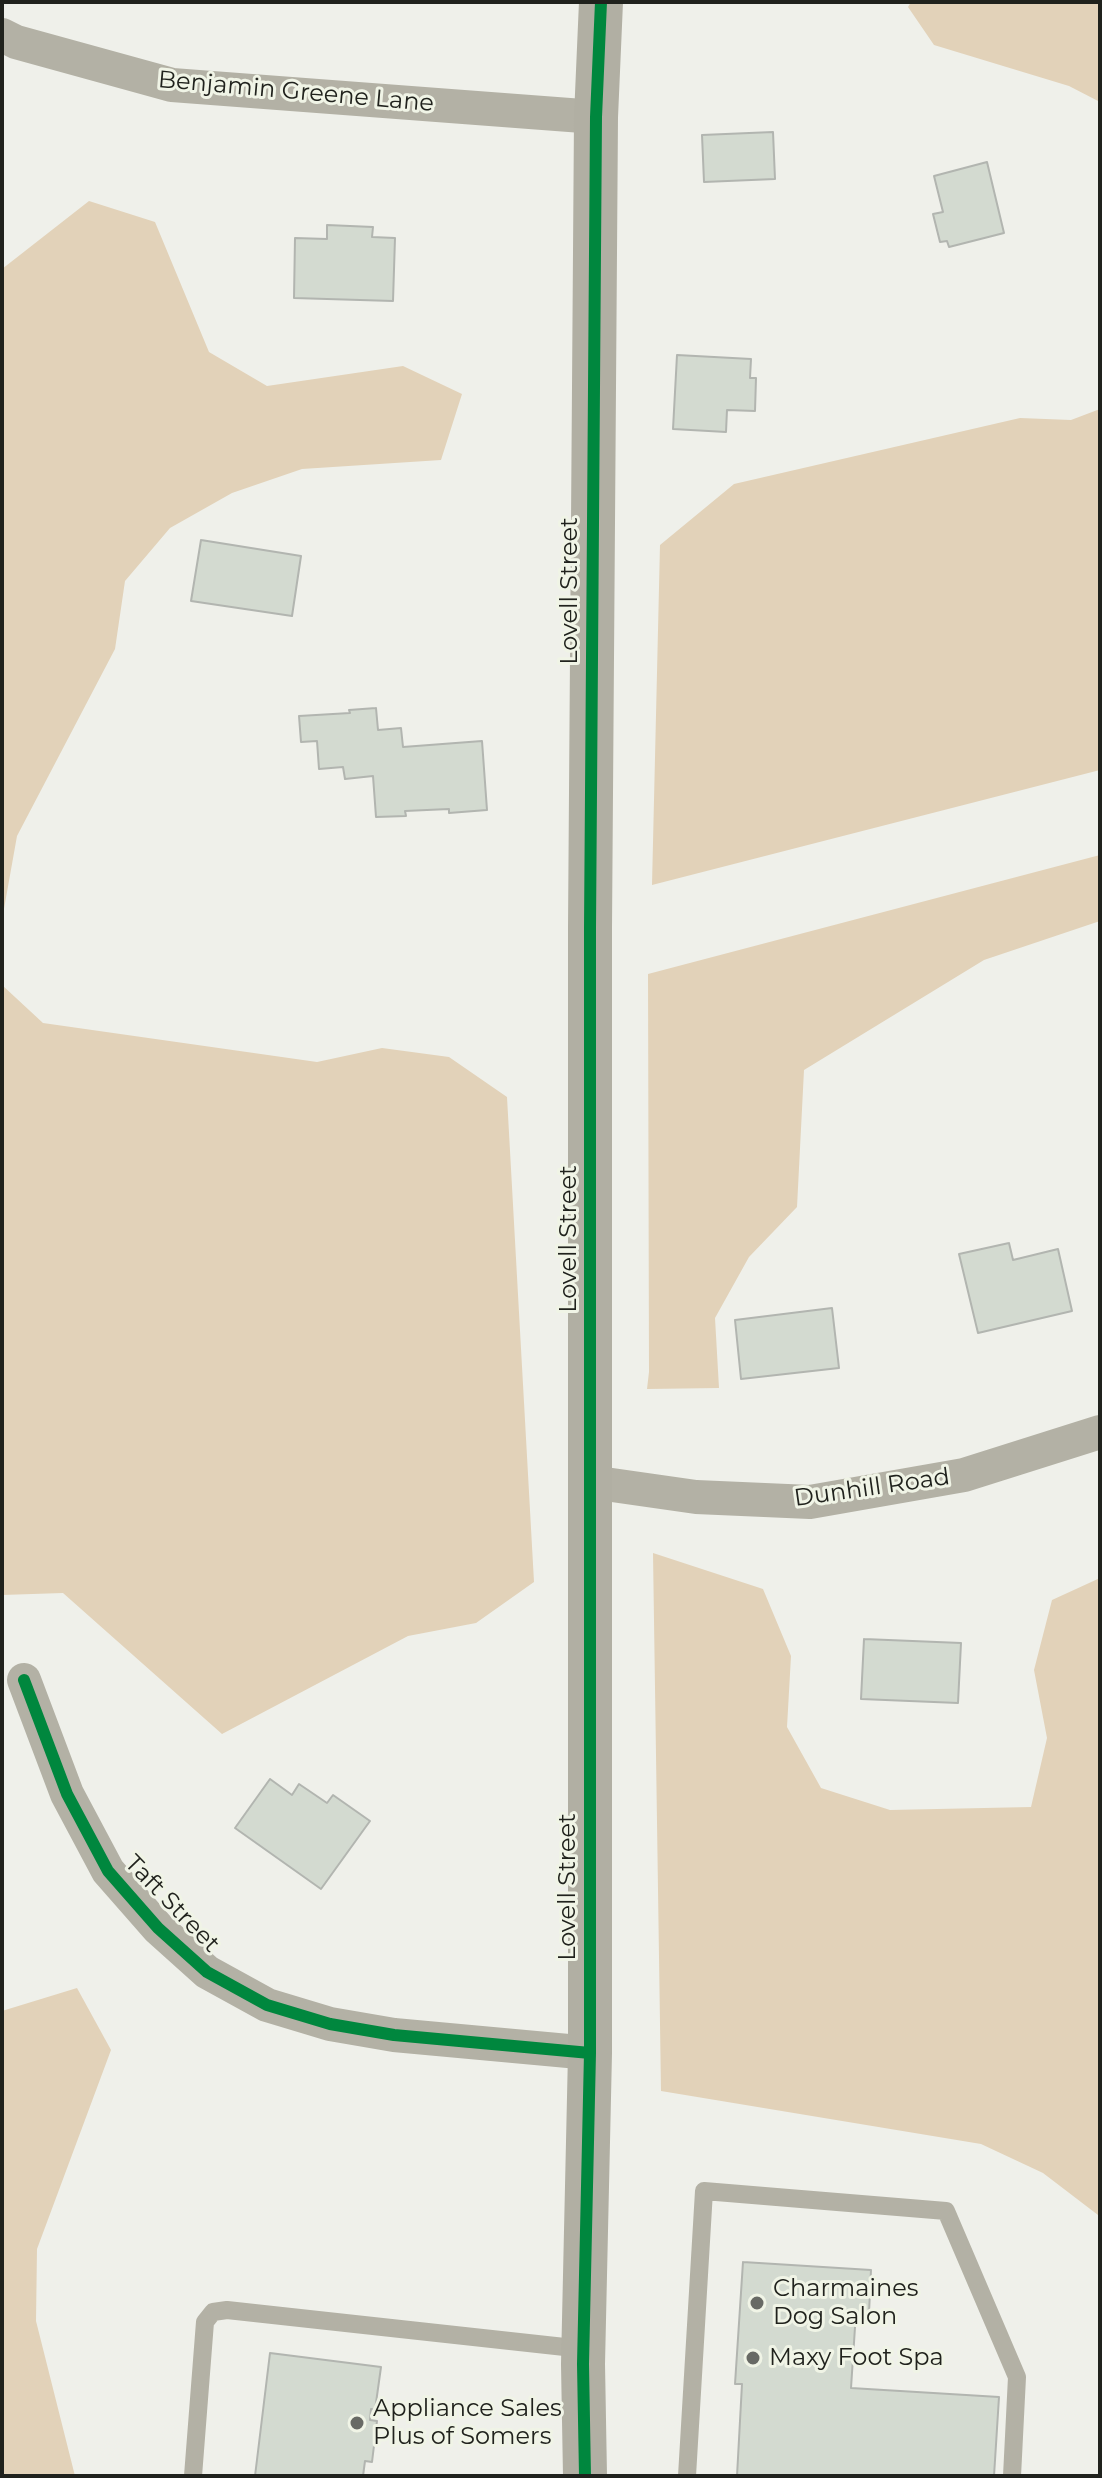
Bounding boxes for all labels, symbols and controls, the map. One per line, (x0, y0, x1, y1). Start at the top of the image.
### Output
street label: Benjamin Greene Lane (157, 66, 435, 118)
street label: Lovell Street (556, 517, 584, 665)
street label: Lovell Street (555, 1165, 583, 1313)
street label: Dunhill Road (792, 1463, 952, 1513)
street label: Lovell Street (554, 1813, 582, 1961)
street label: Taft Street (119, 1849, 225, 1959)
place label: Charmaines Dog Salon (773, 2275, 918, 2331)
marker: Charmaines Dog Salon (748, 2294, 766, 2312)
place label: Maxy Foot Spa (769, 2344, 944, 2372)
marker: Maxy Foot Spa (744, 2349, 762, 2367)
place label: Appliance Sales Plus of Somers (373, 2395, 562, 2451)
marker: Appliance Sales Plus of Somers (348, 2414, 366, 2432)

